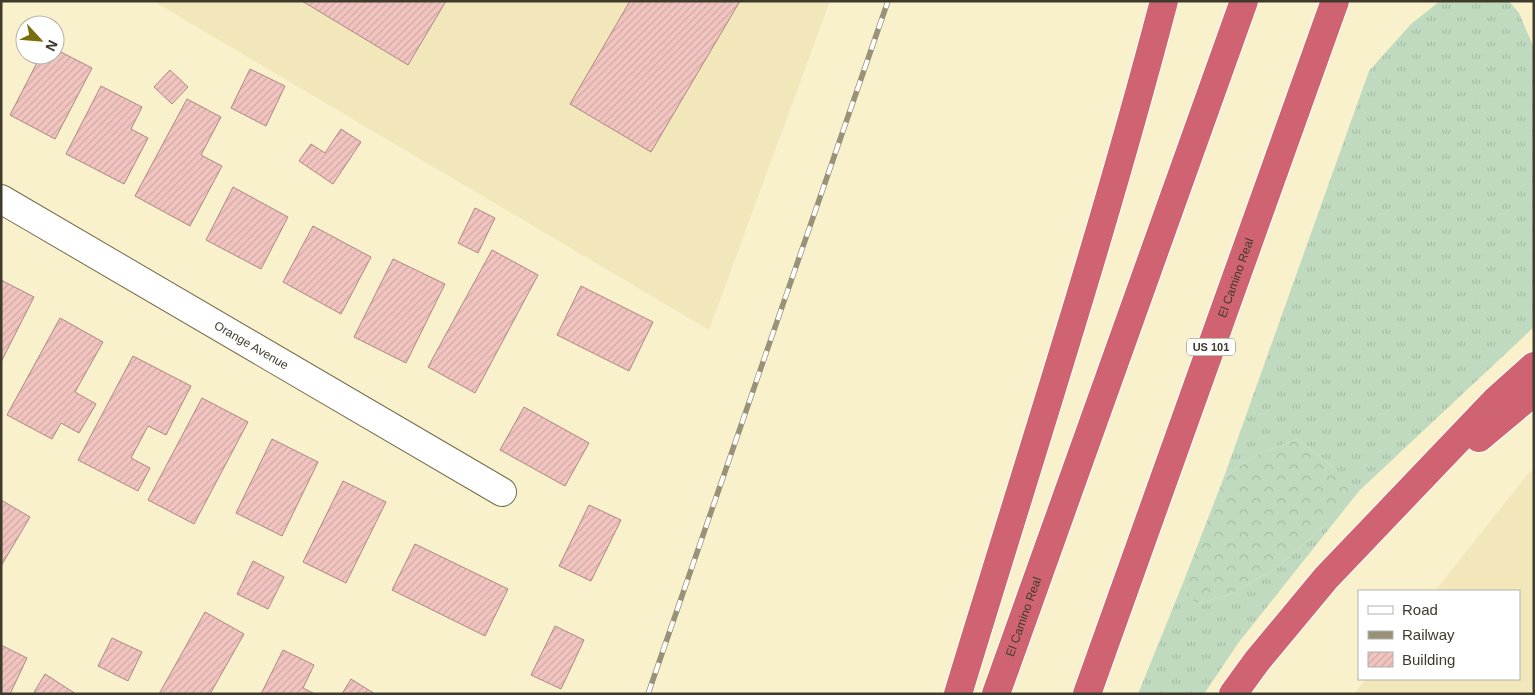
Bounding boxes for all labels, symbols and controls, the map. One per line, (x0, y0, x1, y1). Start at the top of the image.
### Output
north arrow (15, 15, 65, 65)
text: N (42, 38, 61, 54)
street label: El Camino Real (1215, 236, 1257, 320)
street label: Orange Avenue (212, 318, 291, 373)
road number: US 101 (1187, 338, 1235, 356)
street label: El Camino Real (1003, 575, 1044, 658)
legend (1358, 590, 1520, 680)
text: Road (1402, 601, 1438, 618)
text: Railway (1402, 626, 1455, 643)
text: Building (1402, 651, 1455, 668)

